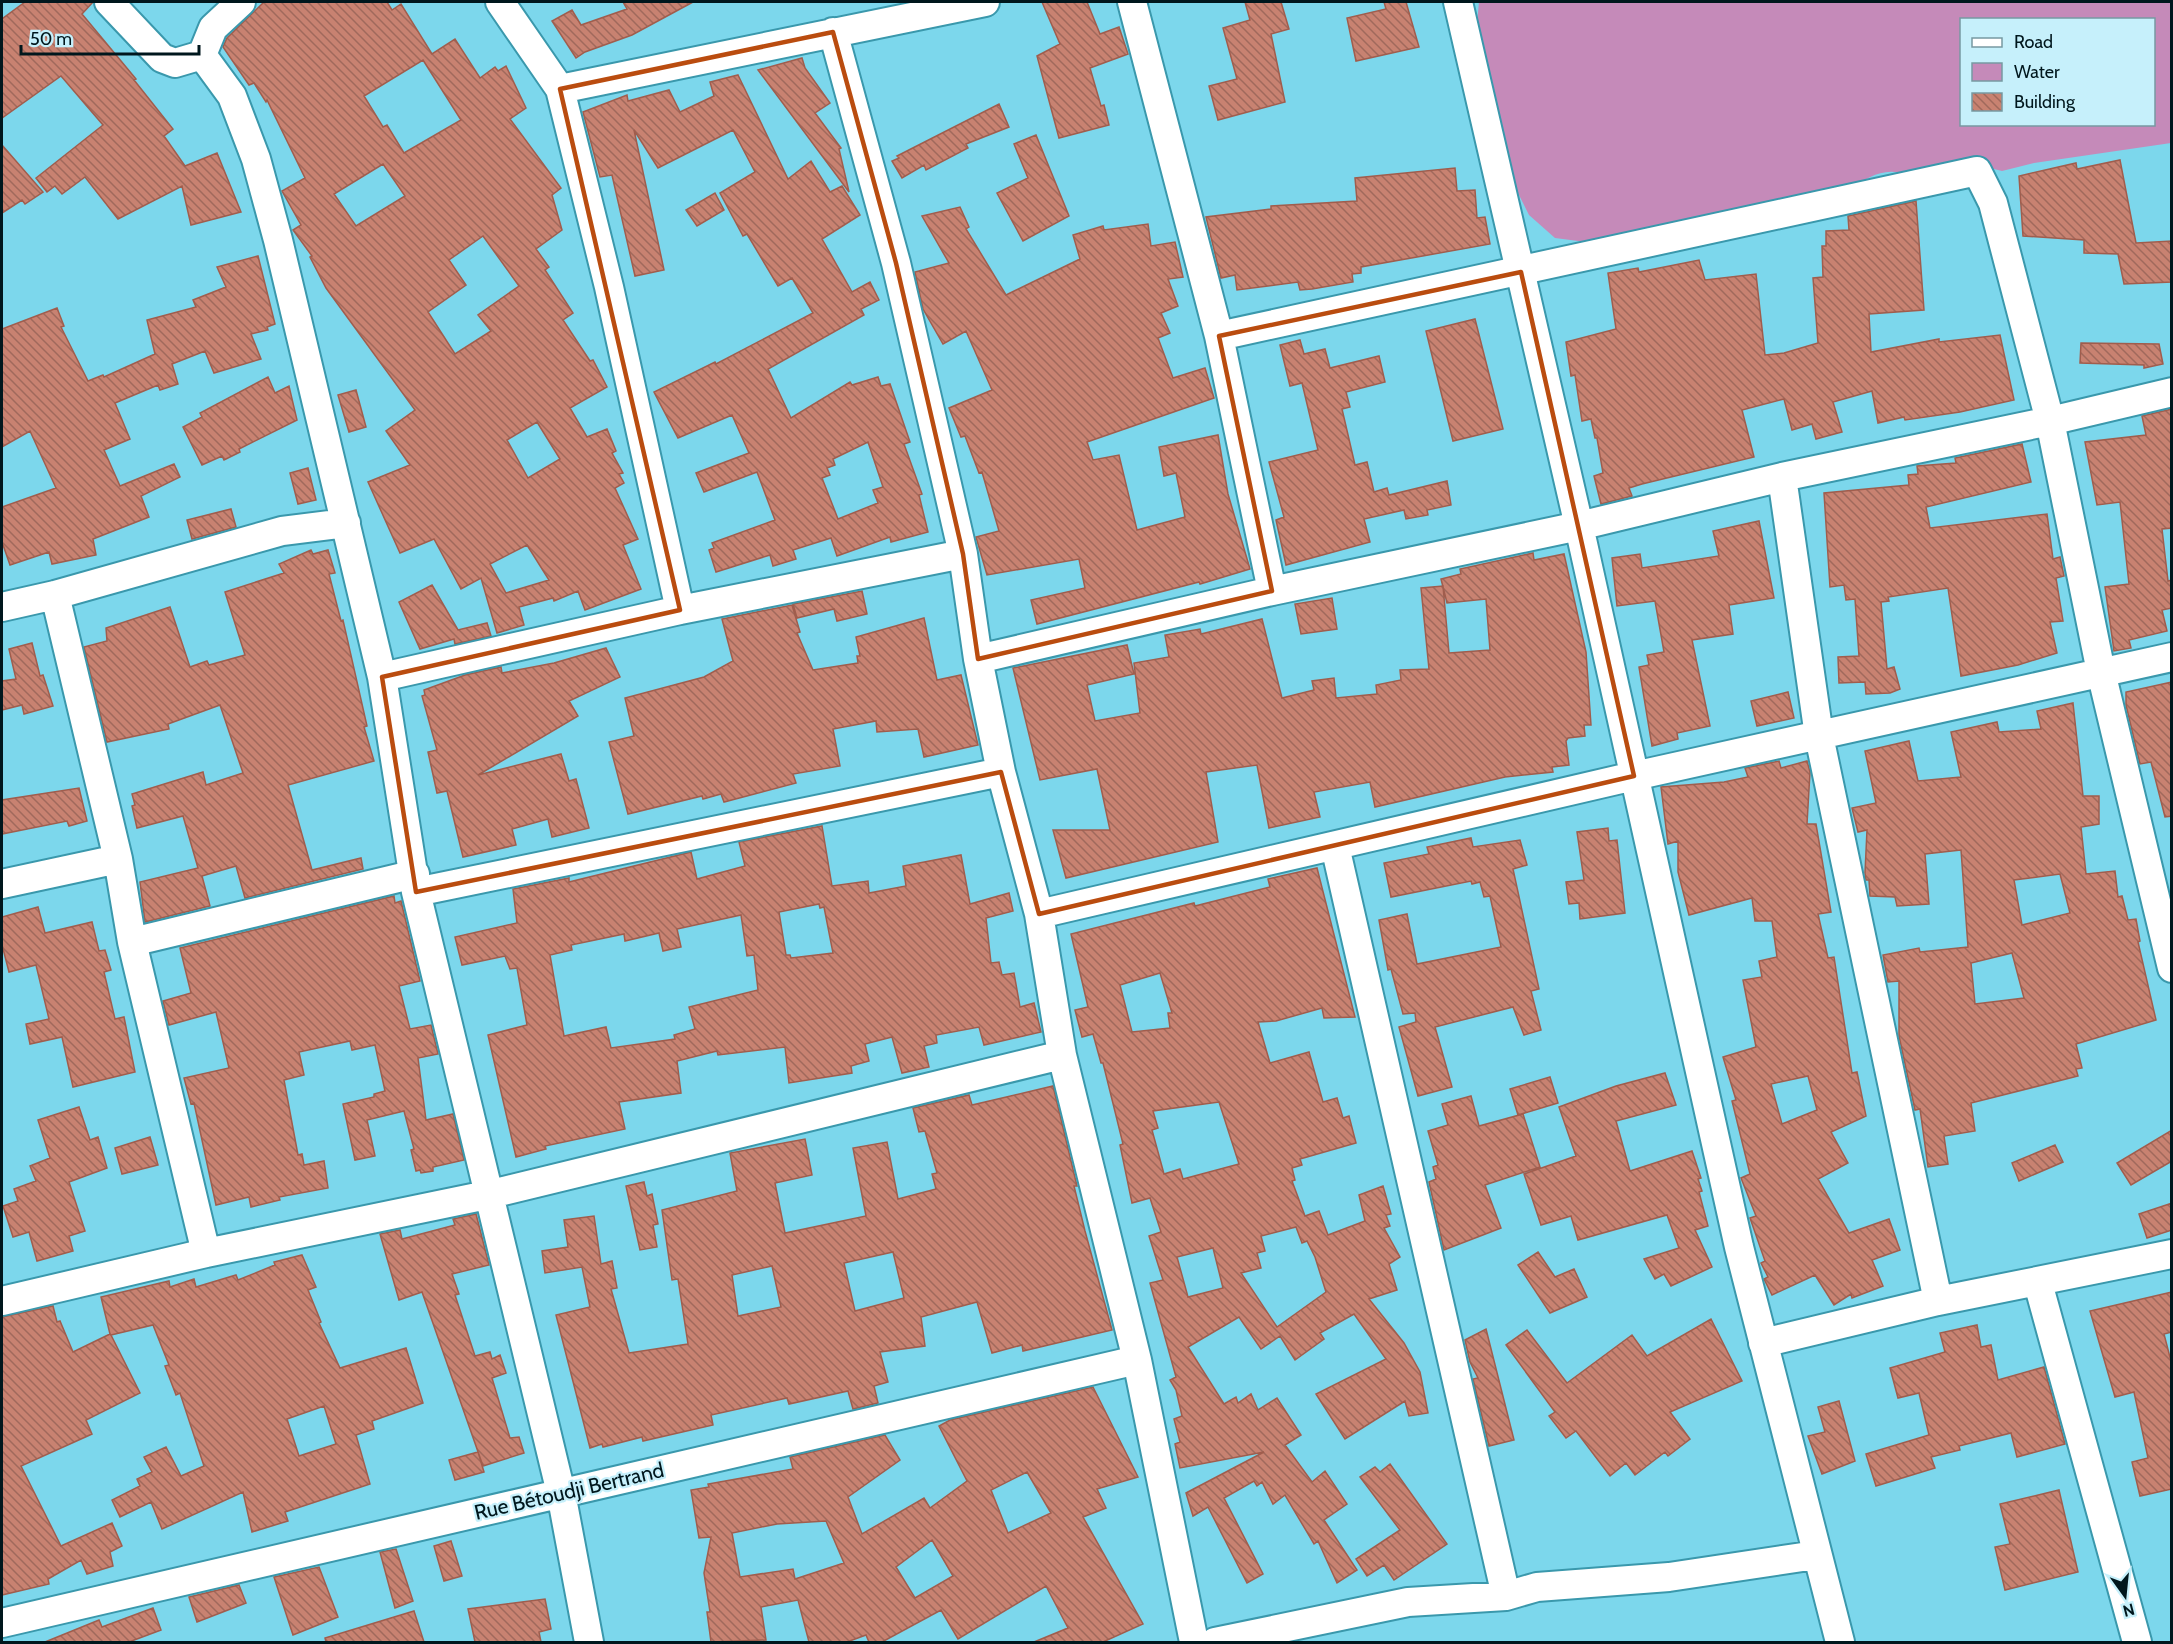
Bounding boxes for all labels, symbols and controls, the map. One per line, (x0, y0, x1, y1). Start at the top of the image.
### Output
scale bar (21, 18, 200, 56)
legend (1960, 18, 2155, 126)
text: 50 m (30, 28, 72, 50)
text: Road (2014, 31, 2053, 53)
text: Water (2014, 61, 2060, 83)
text: Building (2014, 91, 2076, 113)
street label: Rue Bétoudji Bertrand (472, 1457, 667, 1526)
north arrow (2095, 1566, 2155, 1626)
text: N (2121, 1599, 2137, 1621)

